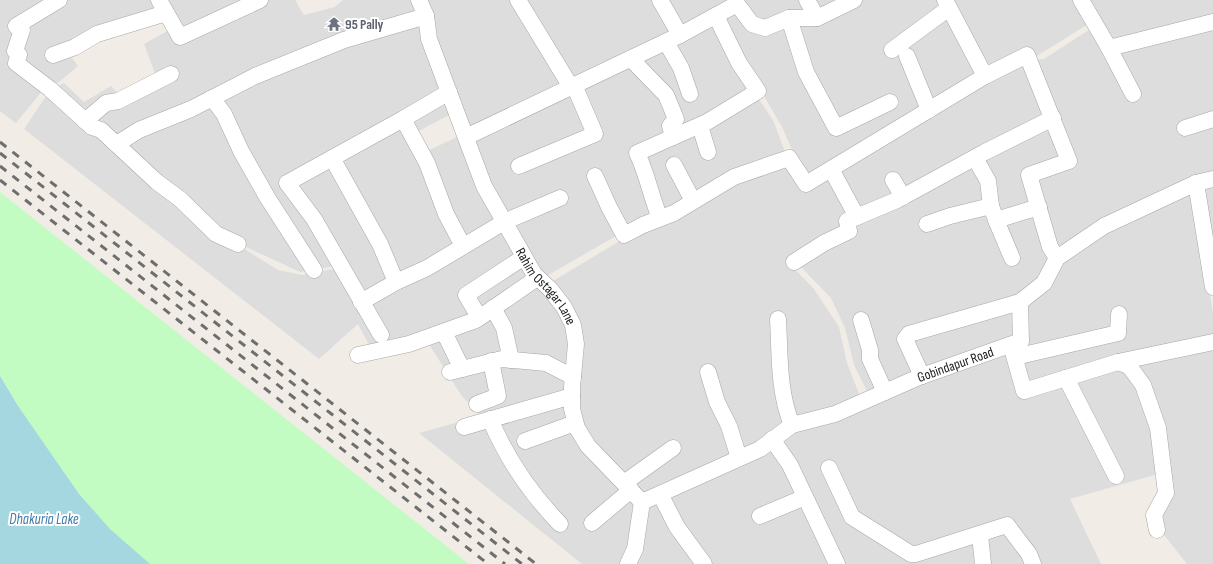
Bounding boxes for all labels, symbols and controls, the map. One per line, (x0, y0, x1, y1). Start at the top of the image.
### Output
temple icon: 95 Pally (326, 16, 342, 32)
place label: 95 Pally (345, 16, 384, 33)
street label: Rahim Ostagar Lane (512, 245, 580, 327)
street label: Gobindapur Road (915, 343, 996, 385)
water label: Dhakuria Lake (9, 510, 79, 529)

